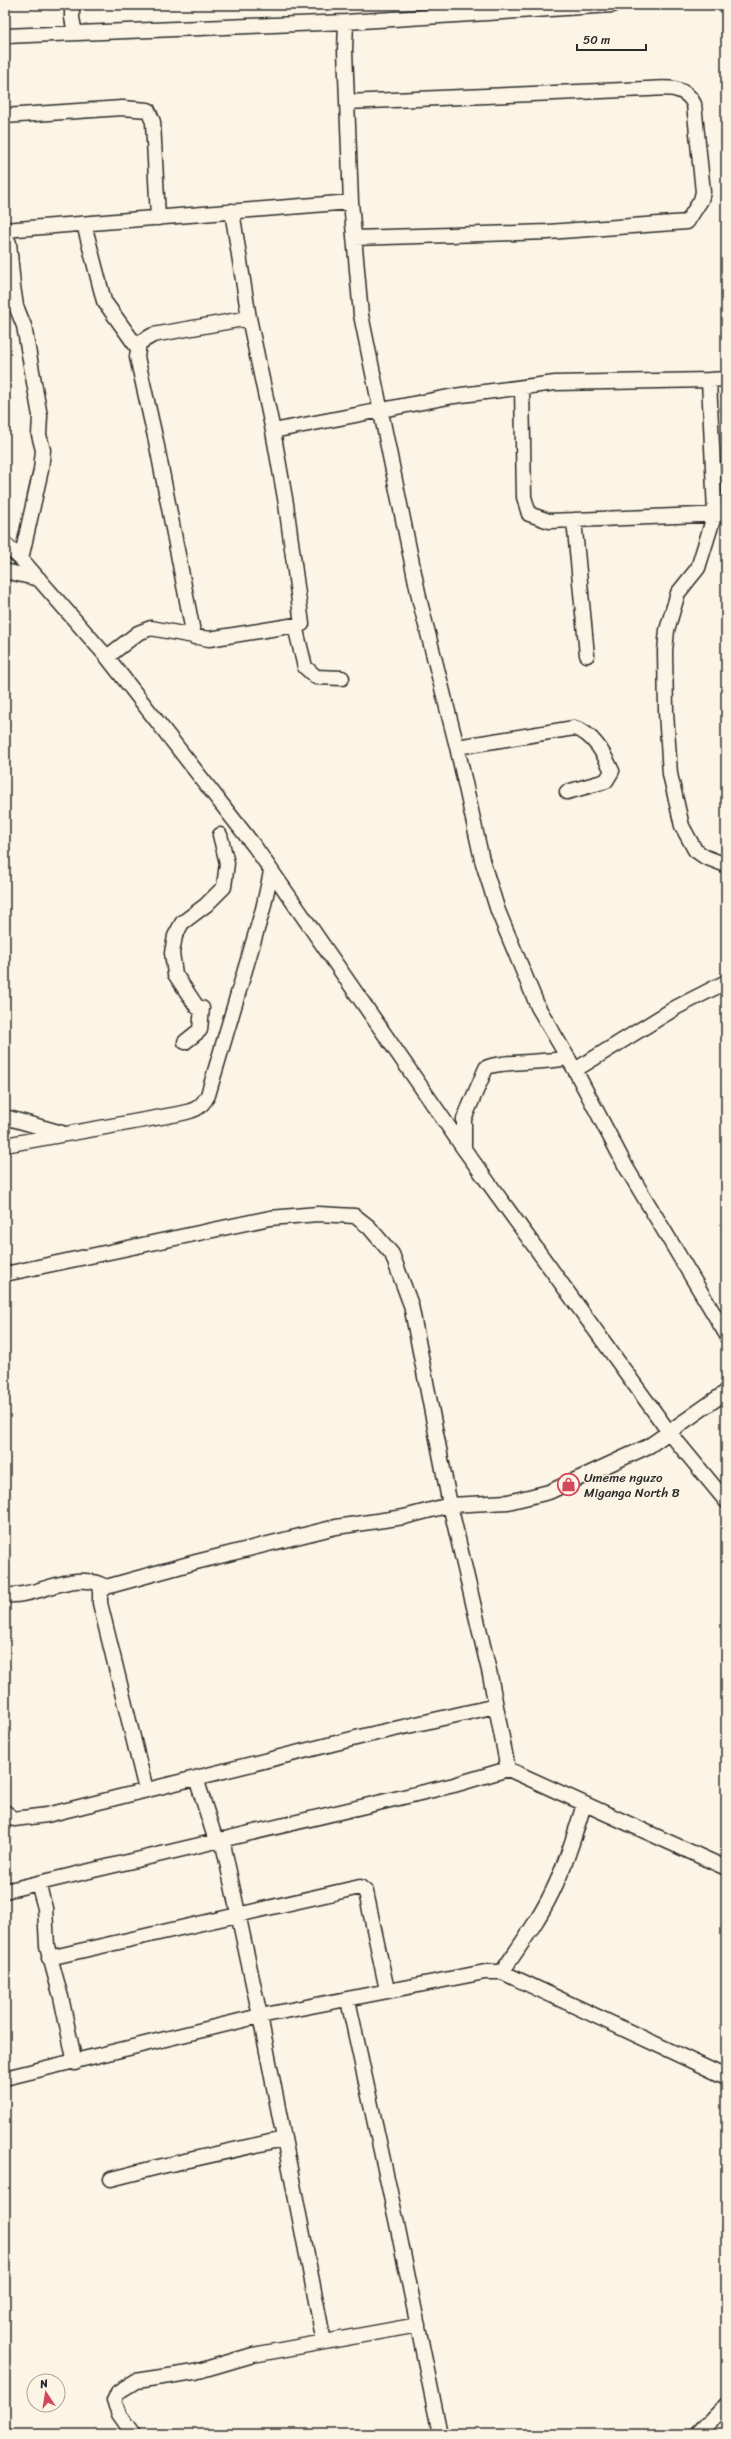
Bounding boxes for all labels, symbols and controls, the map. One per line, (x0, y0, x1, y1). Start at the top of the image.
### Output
scale bar (577, 26, 646, 52)
text: 50 m (583, 29, 610, 51)
place label: Umeme nguzo Miganga North B (584, 1466, 680, 1504)
shop icon: Umeme nguzo Miganga North B (556, 1471, 582, 1497)
north arrow (26, 2373, 66, 2413)
text: N (37, 2374, 50, 2394)

